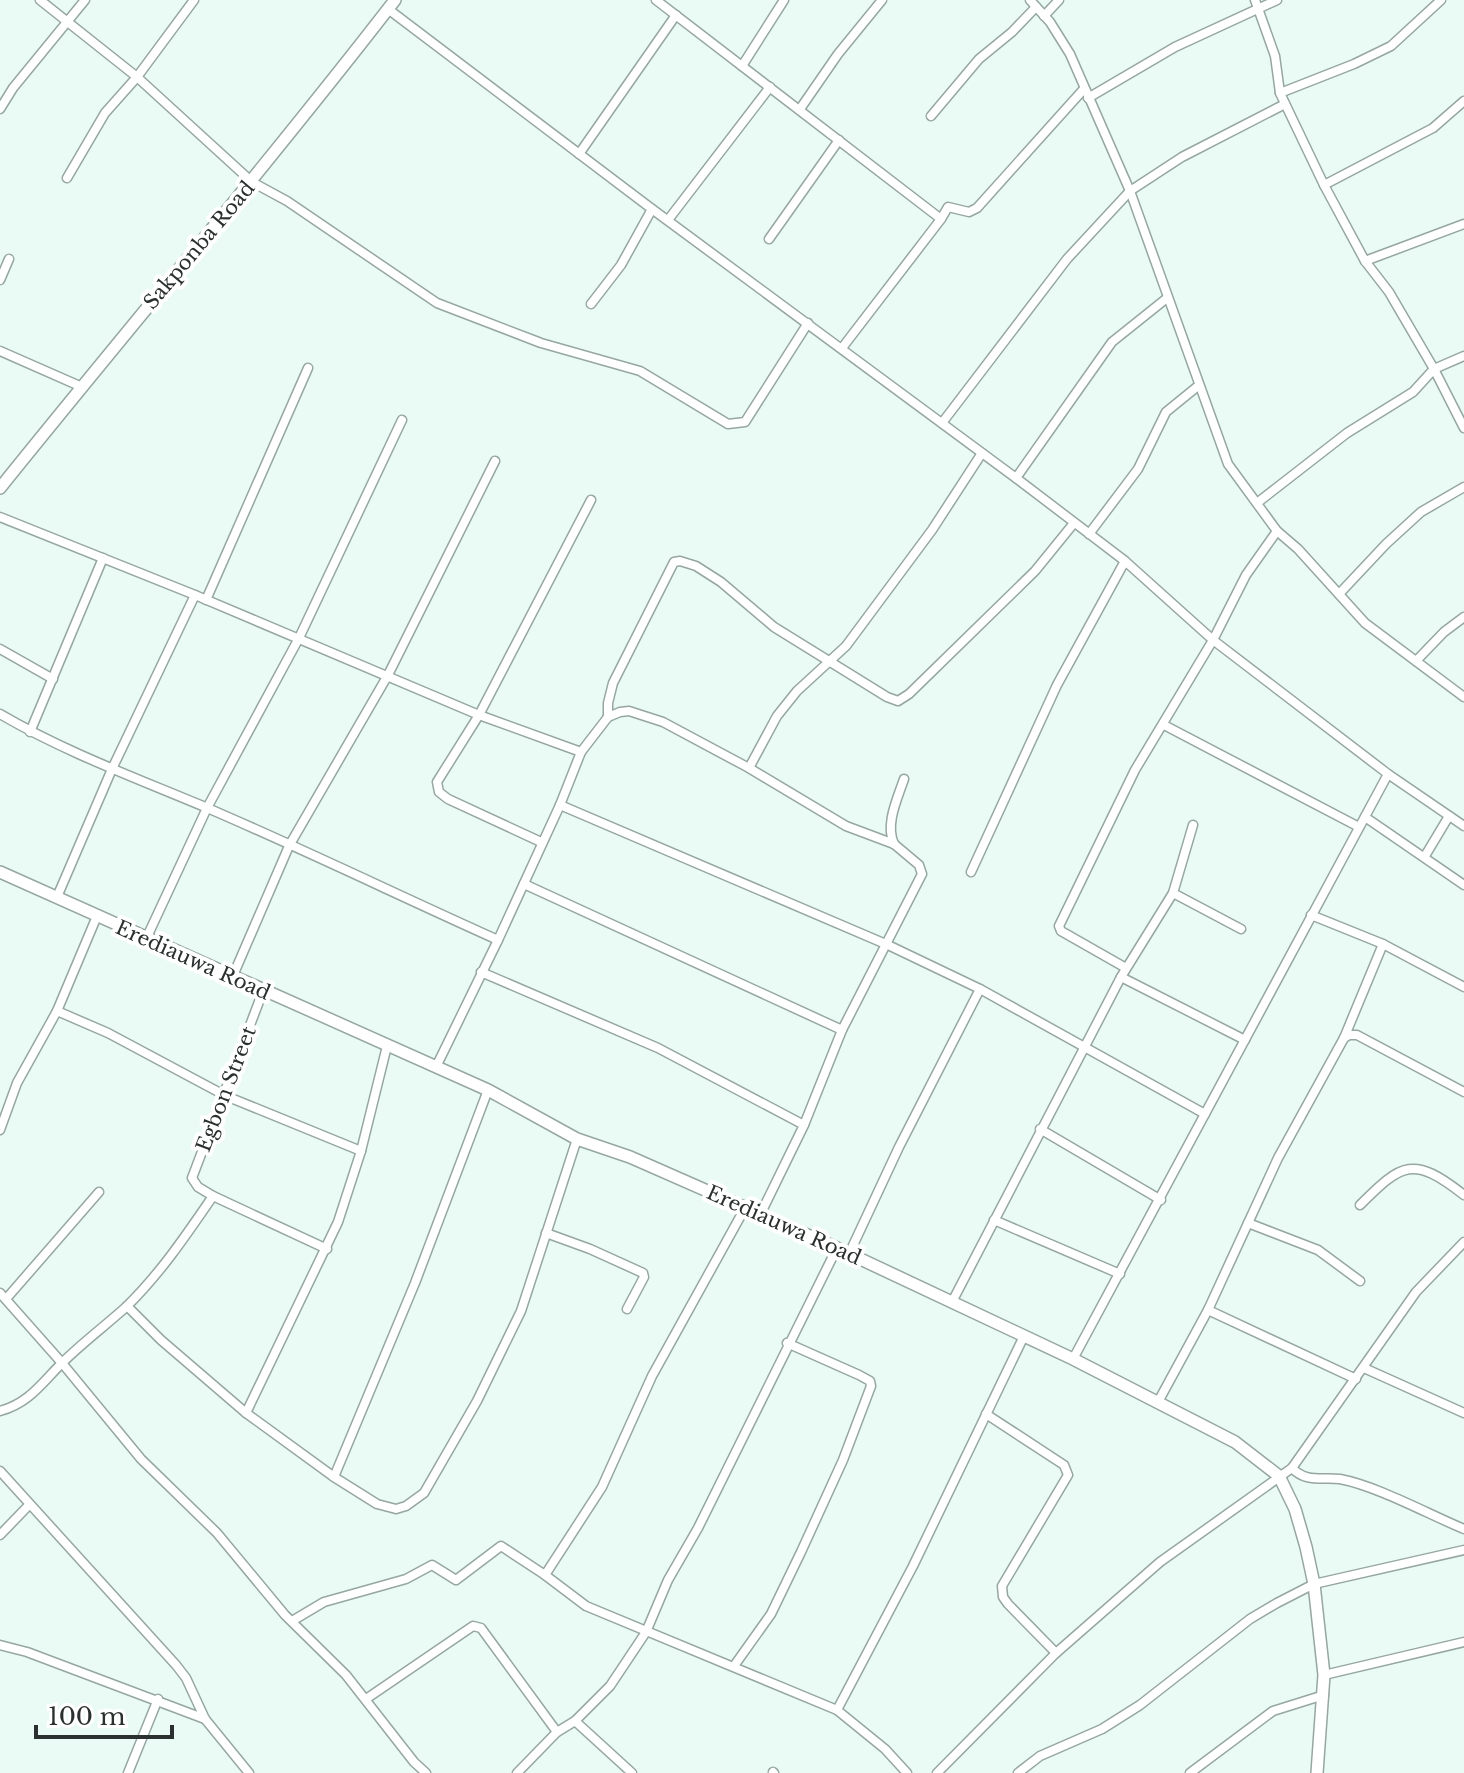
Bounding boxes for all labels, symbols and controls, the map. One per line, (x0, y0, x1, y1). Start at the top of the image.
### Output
street label: Sakponba Road (138, 176, 260, 314)
street label: Erediauwa Road (112, 915, 274, 1005)
street label: Egbon Street (191, 1023, 261, 1155)
street label: Erediauwa Road (703, 1180, 865, 1270)
scale bar (36, 1689, 172, 1739)
text: 100 m (48, 1702, 126, 1731)

